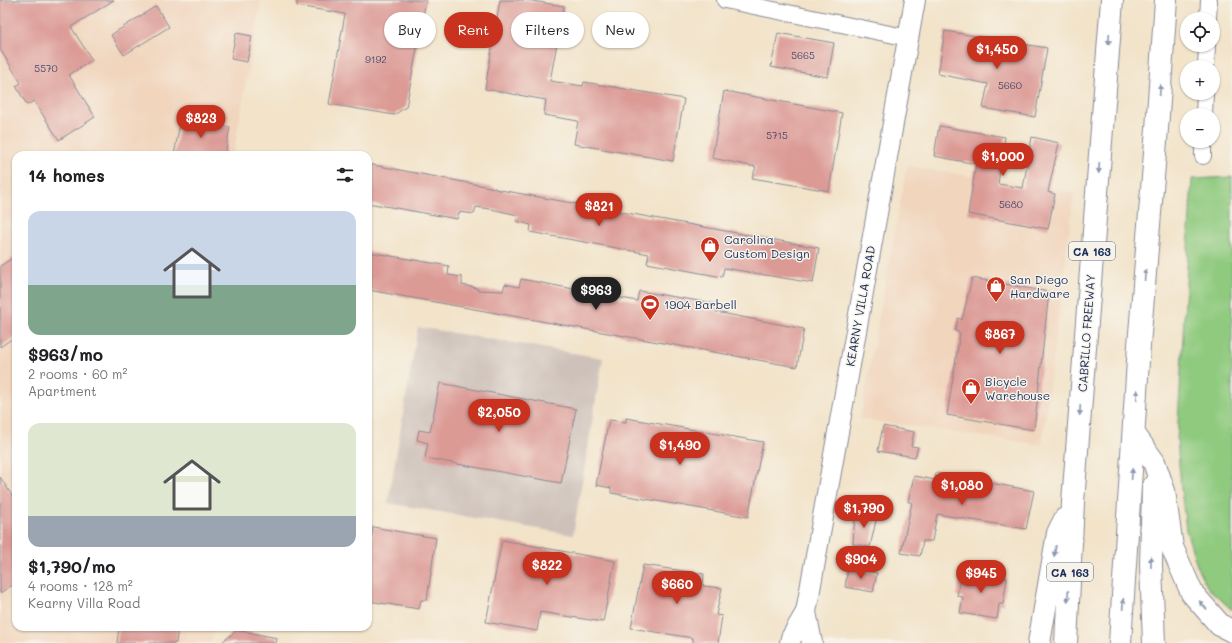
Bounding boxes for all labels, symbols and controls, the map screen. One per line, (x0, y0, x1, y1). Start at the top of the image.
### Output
chip: Buy (384, 12, 436, 48)
chip: Rent (444, 12, 503, 48)
chip: Filters (511, 12, 584, 48)
chip: New (592, 12, 649, 48)
map controls (1180, 12, 1220, 148)
button: locate (1180, 12, 1220, 52)
one-way arrow (1105, 33, 1112, 45)
pin: $1,450 (964, 36, 1030, 70)
text: $1,450 (976, 40, 1018, 57)
house number: 5665 (791, 48, 815, 62)
house number: 9192 (365, 52, 387, 66)
button: + (1180, 60, 1220, 100)
house number: 5570 (34, 61, 58, 75)
house number: 5660 (998, 78, 1022, 92)
one-way arrow (1156, 84, 1163, 96)
pin: $823 (177, 105, 225, 139)
button: − (1180, 108, 1220, 148)
text: $823 (185, 109, 217, 126)
house number: 5715 (766, 128, 788, 142)
pin: $1,000 (970, 143, 1036, 177)
text: $1,000 (982, 147, 1024, 164)
one-way arrow (1095, 162, 1102, 175)
text: 14 homes (28, 164, 105, 186)
icon: filters (334, 164, 356, 186)
pin: $821 (575, 193, 623, 227)
text: $821 (584, 197, 614, 214)
house number: 5680 (999, 197, 1023, 211)
place label: Carolina Custom Design (724, 231, 810, 261)
shop icon: Carolina Custom Design (699, 235, 721, 263)
icon: home (156, 237, 228, 309)
road number: CA 163 (1069, 242, 1115, 260)
street label: KEARNY VILLA ROAD (842, 244, 878, 368)
one-way arrow (1142, 269, 1149, 281)
place label: San Diego Hardware (1010, 271, 1070, 301)
street label: CABRILLO FREEWAY (1074, 273, 1098, 392)
shop icon: San Diego Hardware (985, 275, 1007, 303)
pin: $963 (572, 277, 620, 311)
text: $963 (580, 281, 612, 298)
sports icon: 1904 Barbell (639, 293, 661, 321)
place label: 1904 Barbell (664, 296, 737, 312)
pin: $867 (976, 321, 1024, 355)
text: $867 (984, 325, 1016, 342)
text: $963/mo (28, 343, 103, 365)
text: 2 rooms · 60 m² (28, 365, 127, 382)
place label: Bicycle Warehouse (985, 373, 1050, 403)
shop icon: Bicycle Warehouse (960, 377, 982, 405)
text: Apartment (28, 382, 97, 399)
one-way arrow (1133, 389, 1140, 401)
pin: $2,050 (466, 399, 532, 433)
text: $2,050 (477, 403, 521, 420)
one-way arrow (1077, 404, 1083, 416)
pin: $1,490 (647, 432, 713, 466)
text: $1,490 (659, 436, 701, 453)
icon: home (156, 449, 228, 521)
one-way arrow (1128, 468, 1135, 480)
pin: $1,080 (929, 472, 995, 506)
text: $1,080 (941, 476, 983, 493)
pin: $1,790 (831, 495, 897, 529)
text: $1,790 (843, 499, 885, 516)
one-way arrow (1052, 545, 1058, 557)
pin: $904 (837, 546, 885, 580)
text: $904 (845, 550, 877, 567)
pin: $822 (523, 552, 571, 586)
text: $1,790/mo (28, 555, 116, 577)
one-way arrow (1148, 555, 1154, 568)
text: $822 (532, 556, 562, 573)
pin: $945 (957, 560, 1005, 594)
road number: CA 163 (1047, 563, 1093, 581)
text: $945 (965, 564, 997, 581)
pin: $660 (653, 571, 701, 605)
text: $660 (661, 575, 693, 592)
text: 4 rooms · 128 m² (28, 577, 133, 594)
one-way arrow (1065, 590, 1072, 602)
text: Kearny Villa Road (28, 594, 140, 611)
one-way arrow (1120, 598, 1127, 610)
one-way arrow (1199, 601, 1208, 610)

